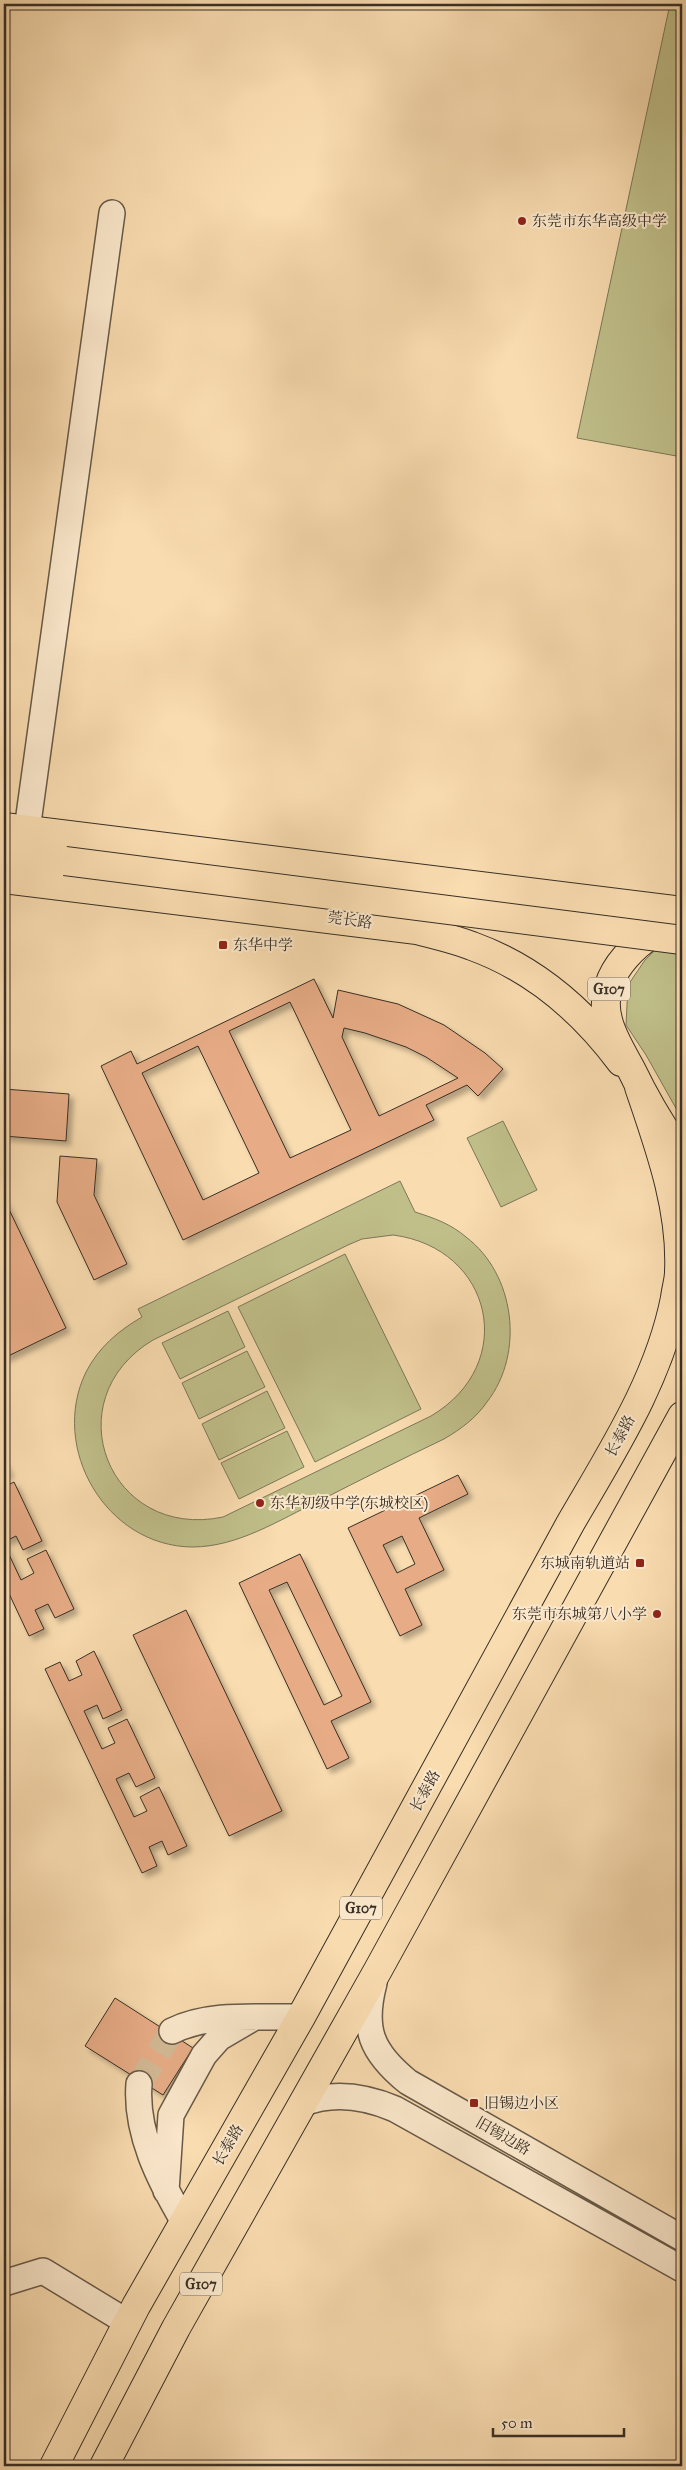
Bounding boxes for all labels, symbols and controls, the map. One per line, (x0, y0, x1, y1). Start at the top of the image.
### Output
place label: 东莞市东华高级中学 (532, 212, 667, 230)
marker: 东莞市东华高级中学 (516, 215, 528, 227)
street label: 莞长路 (326, 908, 374, 932)
place label: 东华中学 (233, 936, 293, 954)
marker: 东华中学 (217, 939, 229, 951)
road number: G107 (588, 978, 630, 1001)
street label: 长泰路 (601, 1412, 639, 1460)
place label: 东华初级中学(东城校区) (270, 1494, 428, 1513)
marker: 东华初级中学(东城校区) (254, 1497, 266, 1509)
place label: 东城南轨道站 (540, 1554, 630, 1572)
marker: 东城南轨道站 (634, 1557, 646, 1569)
place label: 东莞市东城第八小学 (512, 1605, 647, 1623)
marker: 东莞市东城第八小学 (651, 1608, 663, 1620)
street label: 长泰路 (406, 1767, 444, 1815)
road number: G107 (340, 1896, 382, 1920)
place label: 旧锡边小区 (484, 2094, 559, 2112)
marker: 旧锡边小区 (468, 2097, 480, 2109)
street label: 旧锡边路 (473, 2113, 533, 2159)
street label: 长泰路 (209, 2121, 247, 2169)
road number: G107 (180, 2272, 222, 2296)
scale bar (493, 2405, 625, 2437)
text: 50 m (501, 2414, 533, 2432)

